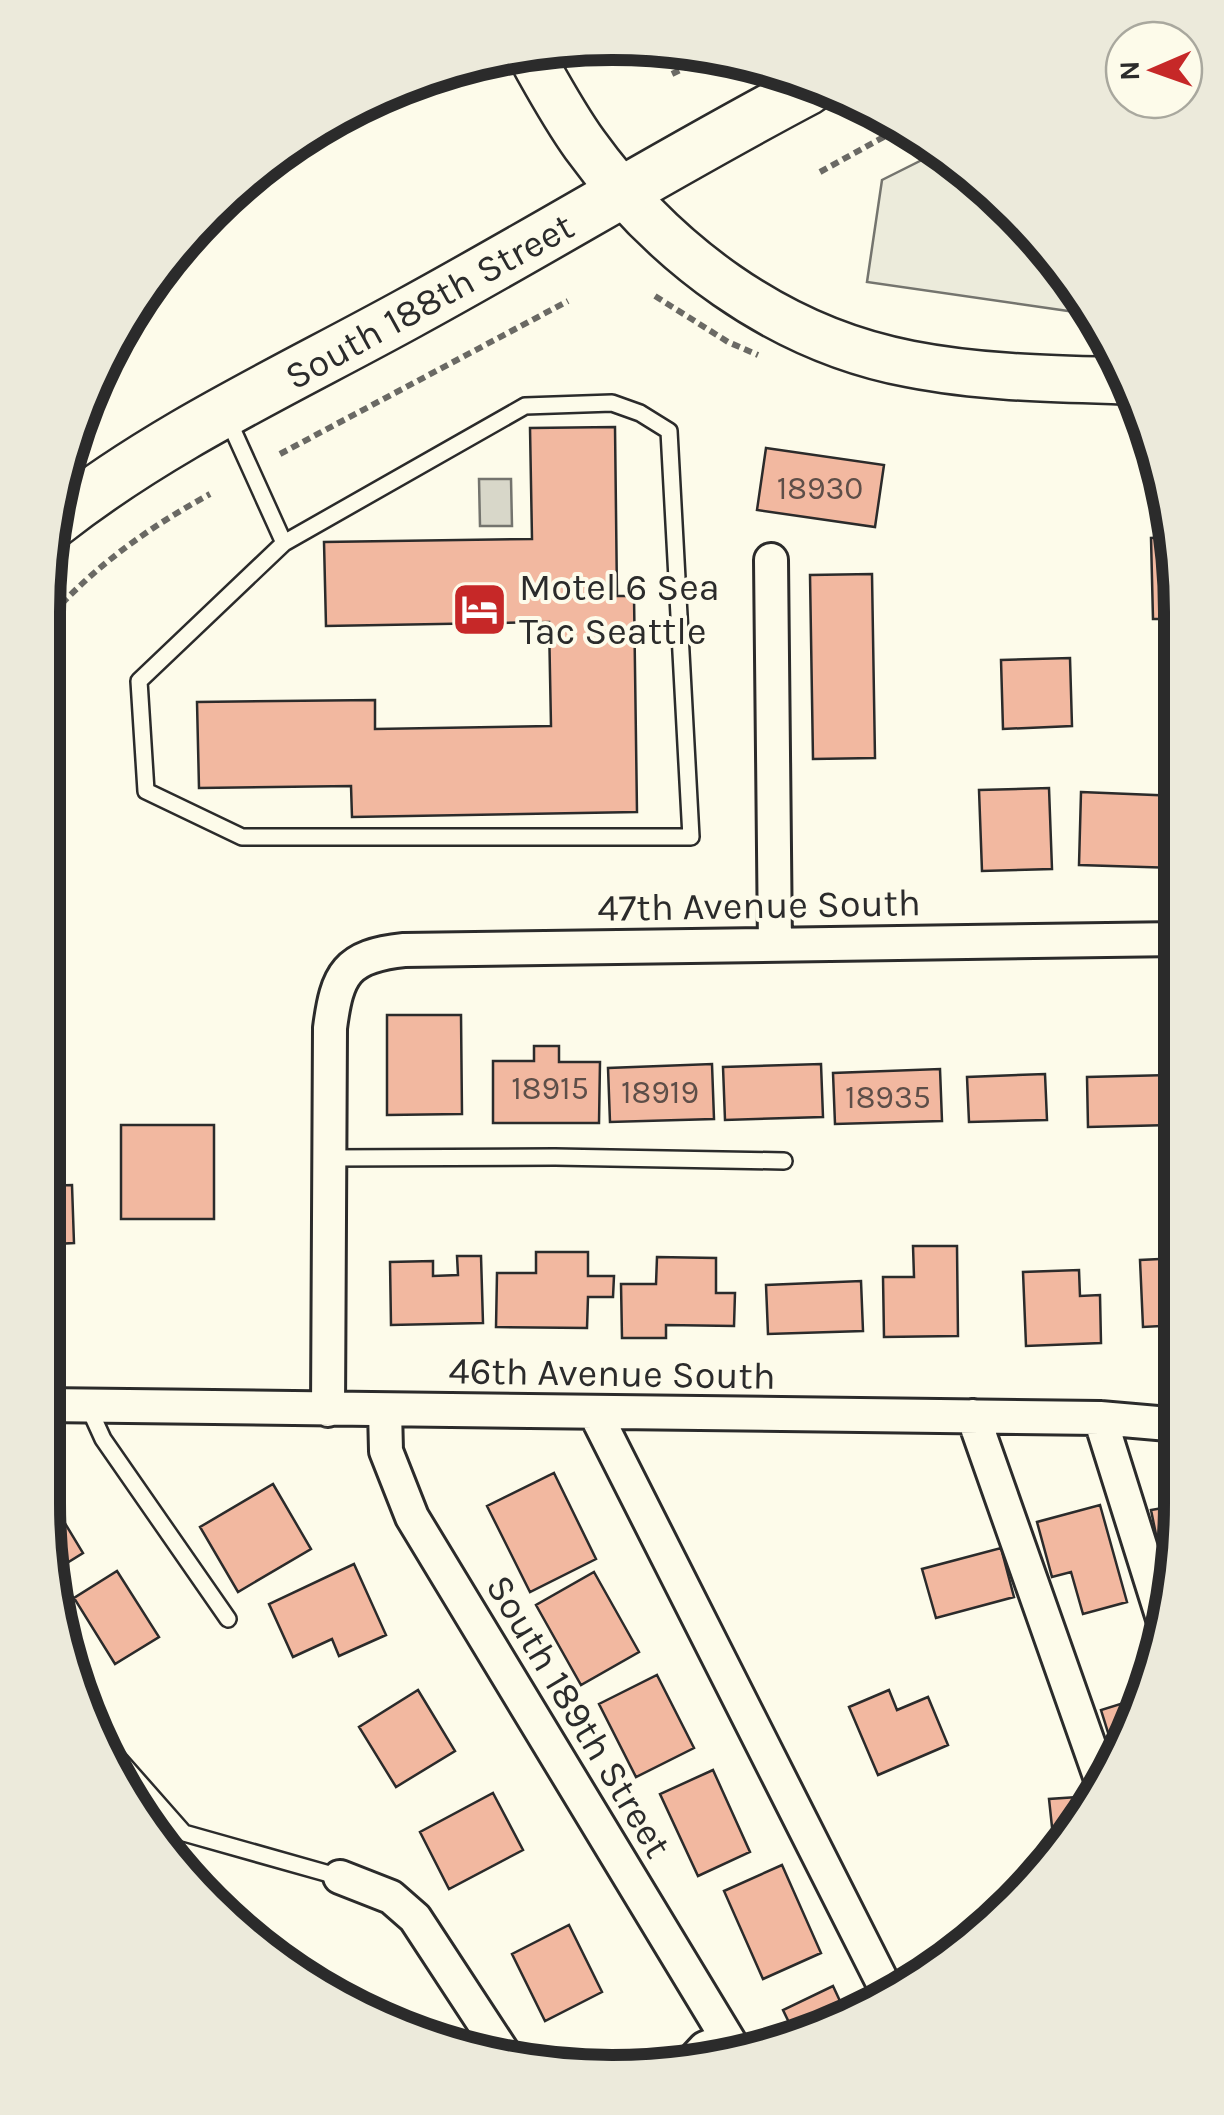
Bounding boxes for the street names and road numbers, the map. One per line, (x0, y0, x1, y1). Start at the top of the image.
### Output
street label: South 188th Street (277, 204, 581, 399)
street label: 47th Avenue South (597, 880, 921, 931)
street label: 46th Avenue South (448, 1348, 776, 1399)
street label: South 189th Street (476, 1567, 681, 1866)

